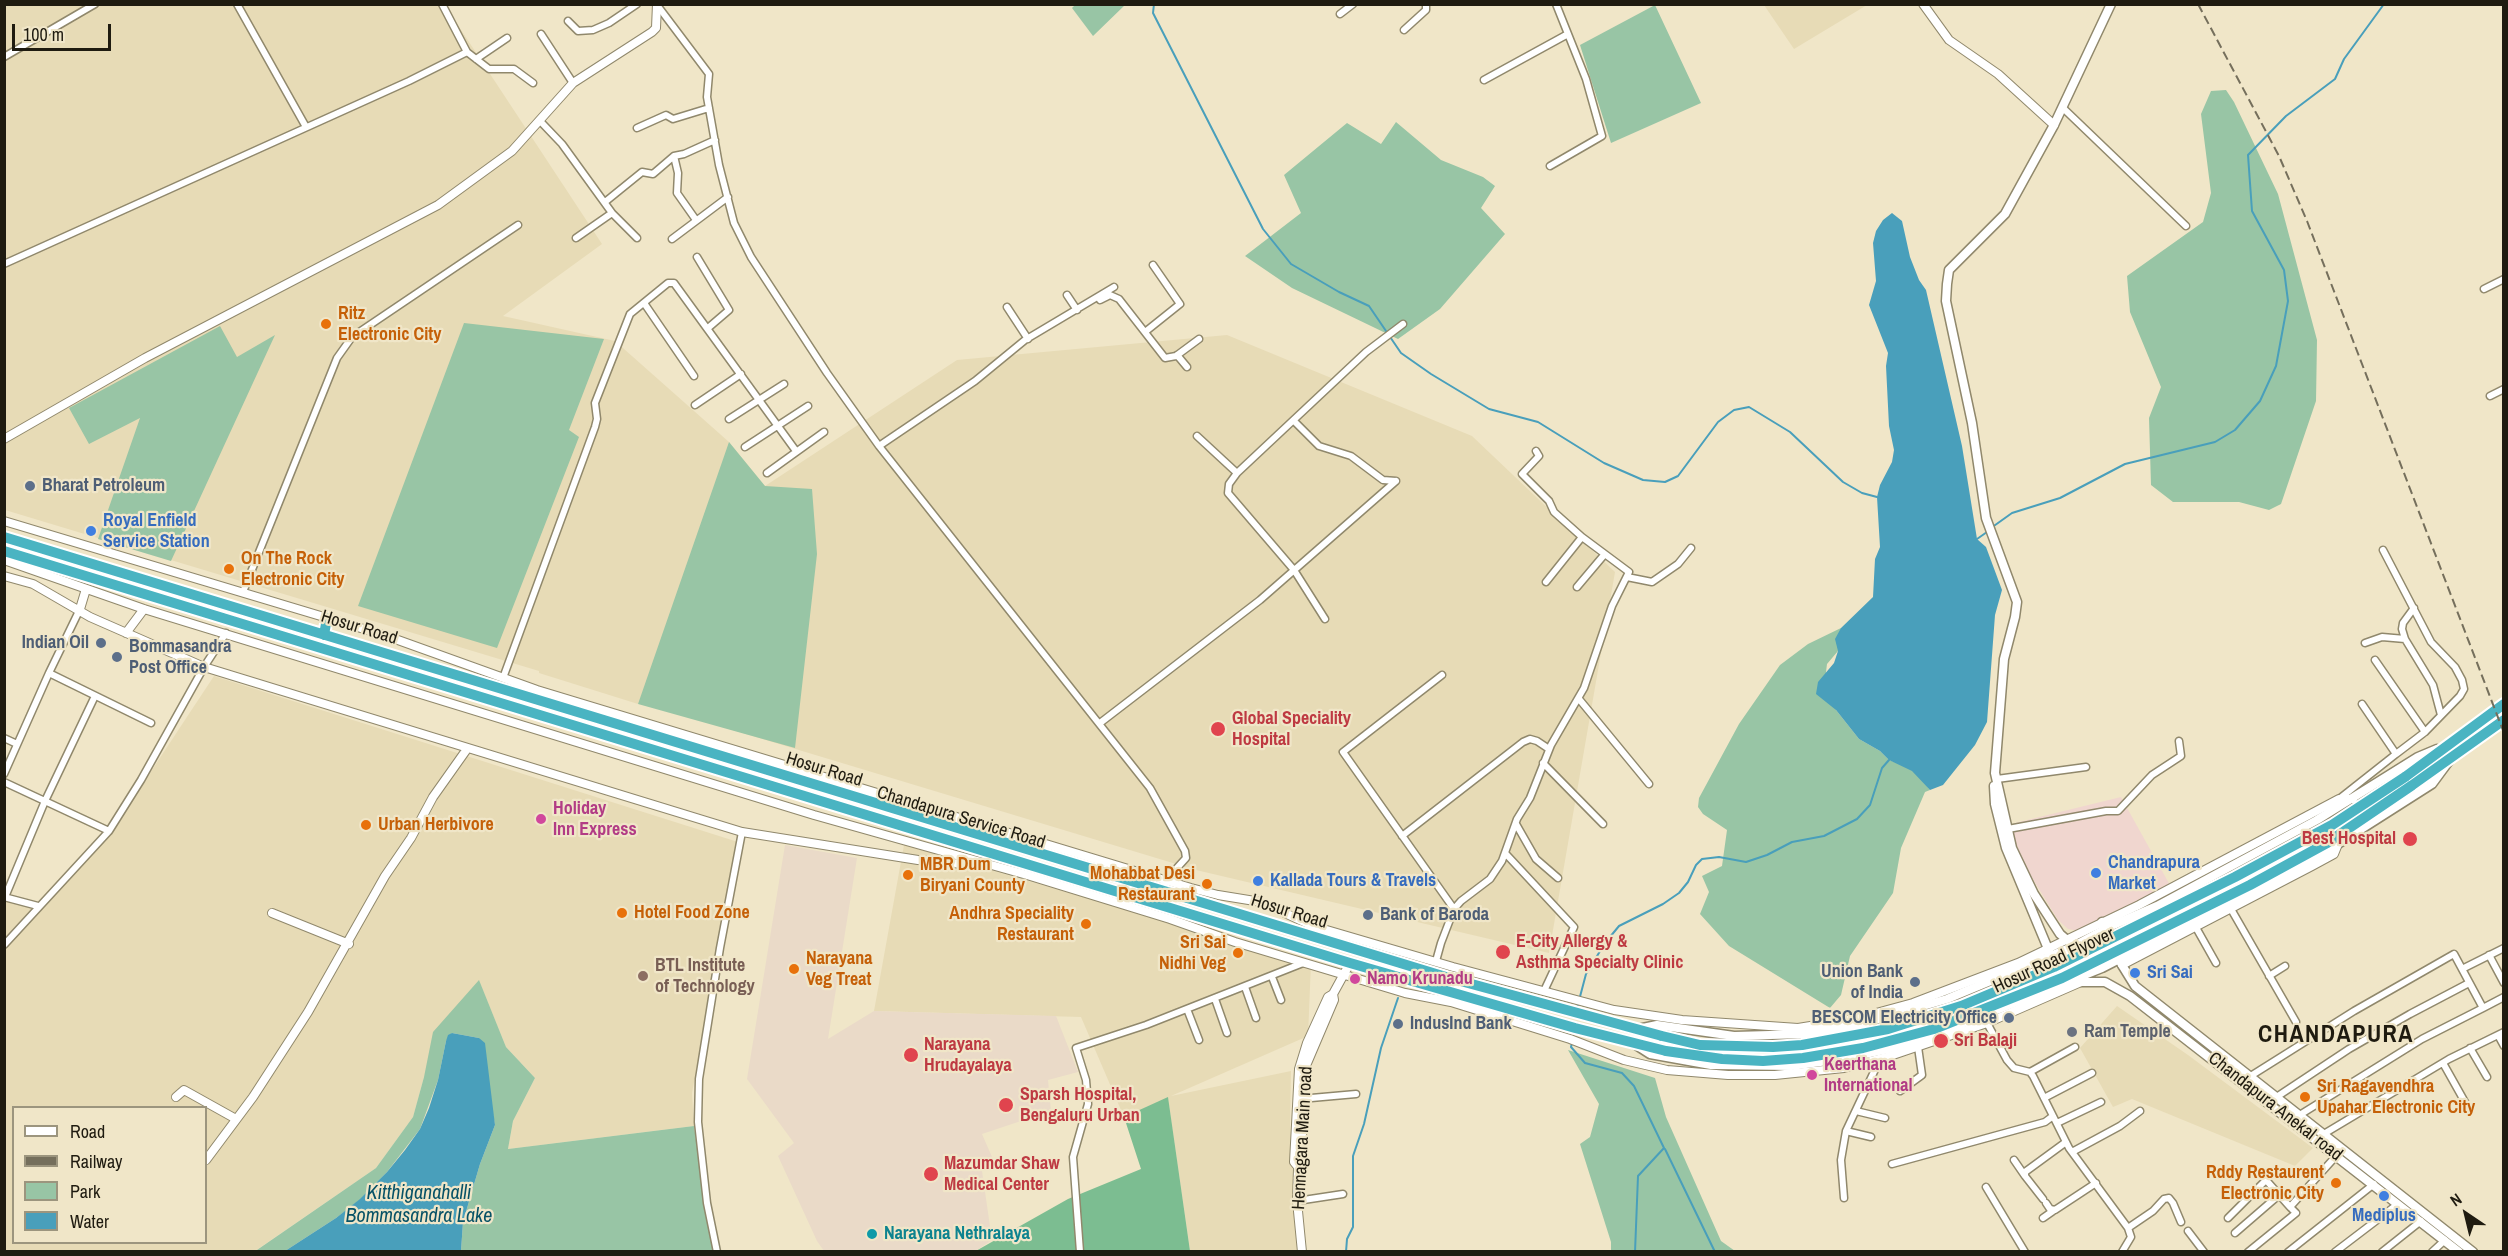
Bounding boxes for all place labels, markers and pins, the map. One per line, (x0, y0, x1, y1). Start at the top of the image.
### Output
place label: Ritz Electronic City (338, 303, 441, 346)
marker: Ritz Electronic City (319, 317, 333, 331)
place label: Bharat Petroleum (42, 475, 165, 497)
marker: Bharat Petroleum (23, 479, 37, 493)
place label: Royal Enfield Service Station (103, 510, 210, 552)
marker: Royal Enfield Service Station (84, 524, 98, 538)
place label: On The Rock Electronic City (241, 548, 344, 590)
marker: On The Rock Electronic City (222, 562, 236, 576)
place label: Indian Oil (22, 632, 89, 654)
marker: Indian Oil (94, 636, 108, 650)
place label: Bommasandra Post Office (129, 636, 232, 678)
marker: Bommasandra Post Office (110, 650, 124, 664)
place label: Global Speciality Hospital (1232, 708, 1351, 750)
marker: Global Speciality Hospital (1209, 720, 1227, 738)
place label: Holiday Inn Express (553, 798, 637, 840)
marker: Holiday Inn Express (534, 812, 548, 826)
place label: Urban Herbivore (378, 814, 494, 836)
marker: Urban Herbivore (359, 818, 373, 832)
place label: Best Hospital (2302, 828, 2396, 850)
marker: Best Hospital (2401, 830, 2419, 848)
place label: Chandrapura Market (2108, 852, 2200, 894)
place label: MBR Dum Biryani County (920, 854, 1025, 896)
place label: Mohabbat Desi Restaurant (1090, 863, 1195, 906)
marker: Chandrapura Market (2089, 866, 2103, 880)
marker: MBR Dum Biryani County (901, 868, 915, 882)
place label: Kallada Tours & Travels (1270, 870, 1436, 892)
marker: Kallada Tours & Travels (1251, 874, 1265, 888)
marker: Mohabbat Desi Restaurant (1200, 877, 1214, 891)
place label: Hotel Food Zone (634, 902, 750, 924)
place label: Andhra Speciality Restaurant (949, 903, 1074, 946)
place label: Bank of Baroda (1380, 904, 1489, 926)
marker: Hotel Food Zone (615, 906, 629, 920)
marker: Bank of Baroda (1361, 908, 1375, 922)
marker: Andhra Speciality Restaurant (1079, 917, 1093, 931)
place label: E-City Allergy & Asthma Specialty Clinic (1516, 931, 1683, 974)
place label: Sri Sai Nidhi Veg (1159, 932, 1226, 974)
marker: E-City Allergy & Asthma Specialty Clinic (1494, 943, 1512, 961)
marker: Sri Sai Nidhi Veg (1231, 946, 1245, 960)
place label: Narayana Veg Treat (806, 948, 872, 990)
place label: BTL Institute of Technology (655, 955, 755, 998)
place label: Union Bank of India (1821, 961, 1903, 1004)
marker: Narayana Veg Treat (787, 962, 801, 976)
place label: Sri Sai (2147, 962, 2193, 984)
marker: Sri Sai (2128, 966, 2142, 980)
place label: Namo Krunadu (1367, 968, 1473, 990)
marker: BTL Institute of Technology (636, 969, 650, 983)
marker: Namo Krunadu (1348, 972, 1362, 986)
marker: Union Bank of India (1908, 975, 1922, 989)
place label: BESCOM Electricity Office (1812, 1007, 1997, 1029)
marker: BESCOM Electricity Office (2002, 1011, 2016, 1025)
place label: IndusInd Bank (1410, 1013, 1512, 1035)
marker: IndusInd Bank (1391, 1017, 1405, 1031)
place label: Ram Temple (2084, 1021, 2171, 1043)
marker: Ram Temple (2065, 1025, 2079, 1039)
place label: Sri Balaji (1954, 1030, 2017, 1052)
marker: Sri Balaji (1932, 1032, 1950, 1050)
place label: Narayana Hrudayalaya (924, 1034, 1012, 1076)
marker: Narayana Hrudayalaya (902, 1046, 920, 1064)
place label: Keerthana International (1824, 1054, 1913, 1096)
marker: Keerthana International (1805, 1068, 1819, 1082)
place label: Sri Ragavendhra Upahar Electronic City (2317, 1076, 2475, 1118)
place label: Sparsh Hospital, Bengaluru Urban (1020, 1084, 1140, 1126)
marker: Sri Ragavendhra Upahar Electronic City (2298, 1090, 2312, 1104)
marker: Sparsh Hospital, Bengaluru Urban (997, 1096, 1015, 1114)
place label: Mazumdar Shaw Medical Center (944, 1153, 1060, 1196)
place label: Rddy Restaurent Electronic City (2206, 1162, 2324, 1204)
marker: Mazumdar Shaw Medical Center (922, 1165, 940, 1183)
marker: Rddy Restaurent Electronic City (2329, 1176, 2343, 1190)
marker: Mediplus (2377, 1189, 2391, 1203)
place label: Mediplus (2352, 1205, 2416, 1227)
place label: Narayana Nethralaya (884, 1223, 1030, 1245)
marker: Narayana Nethralaya (865, 1227, 879, 1241)

